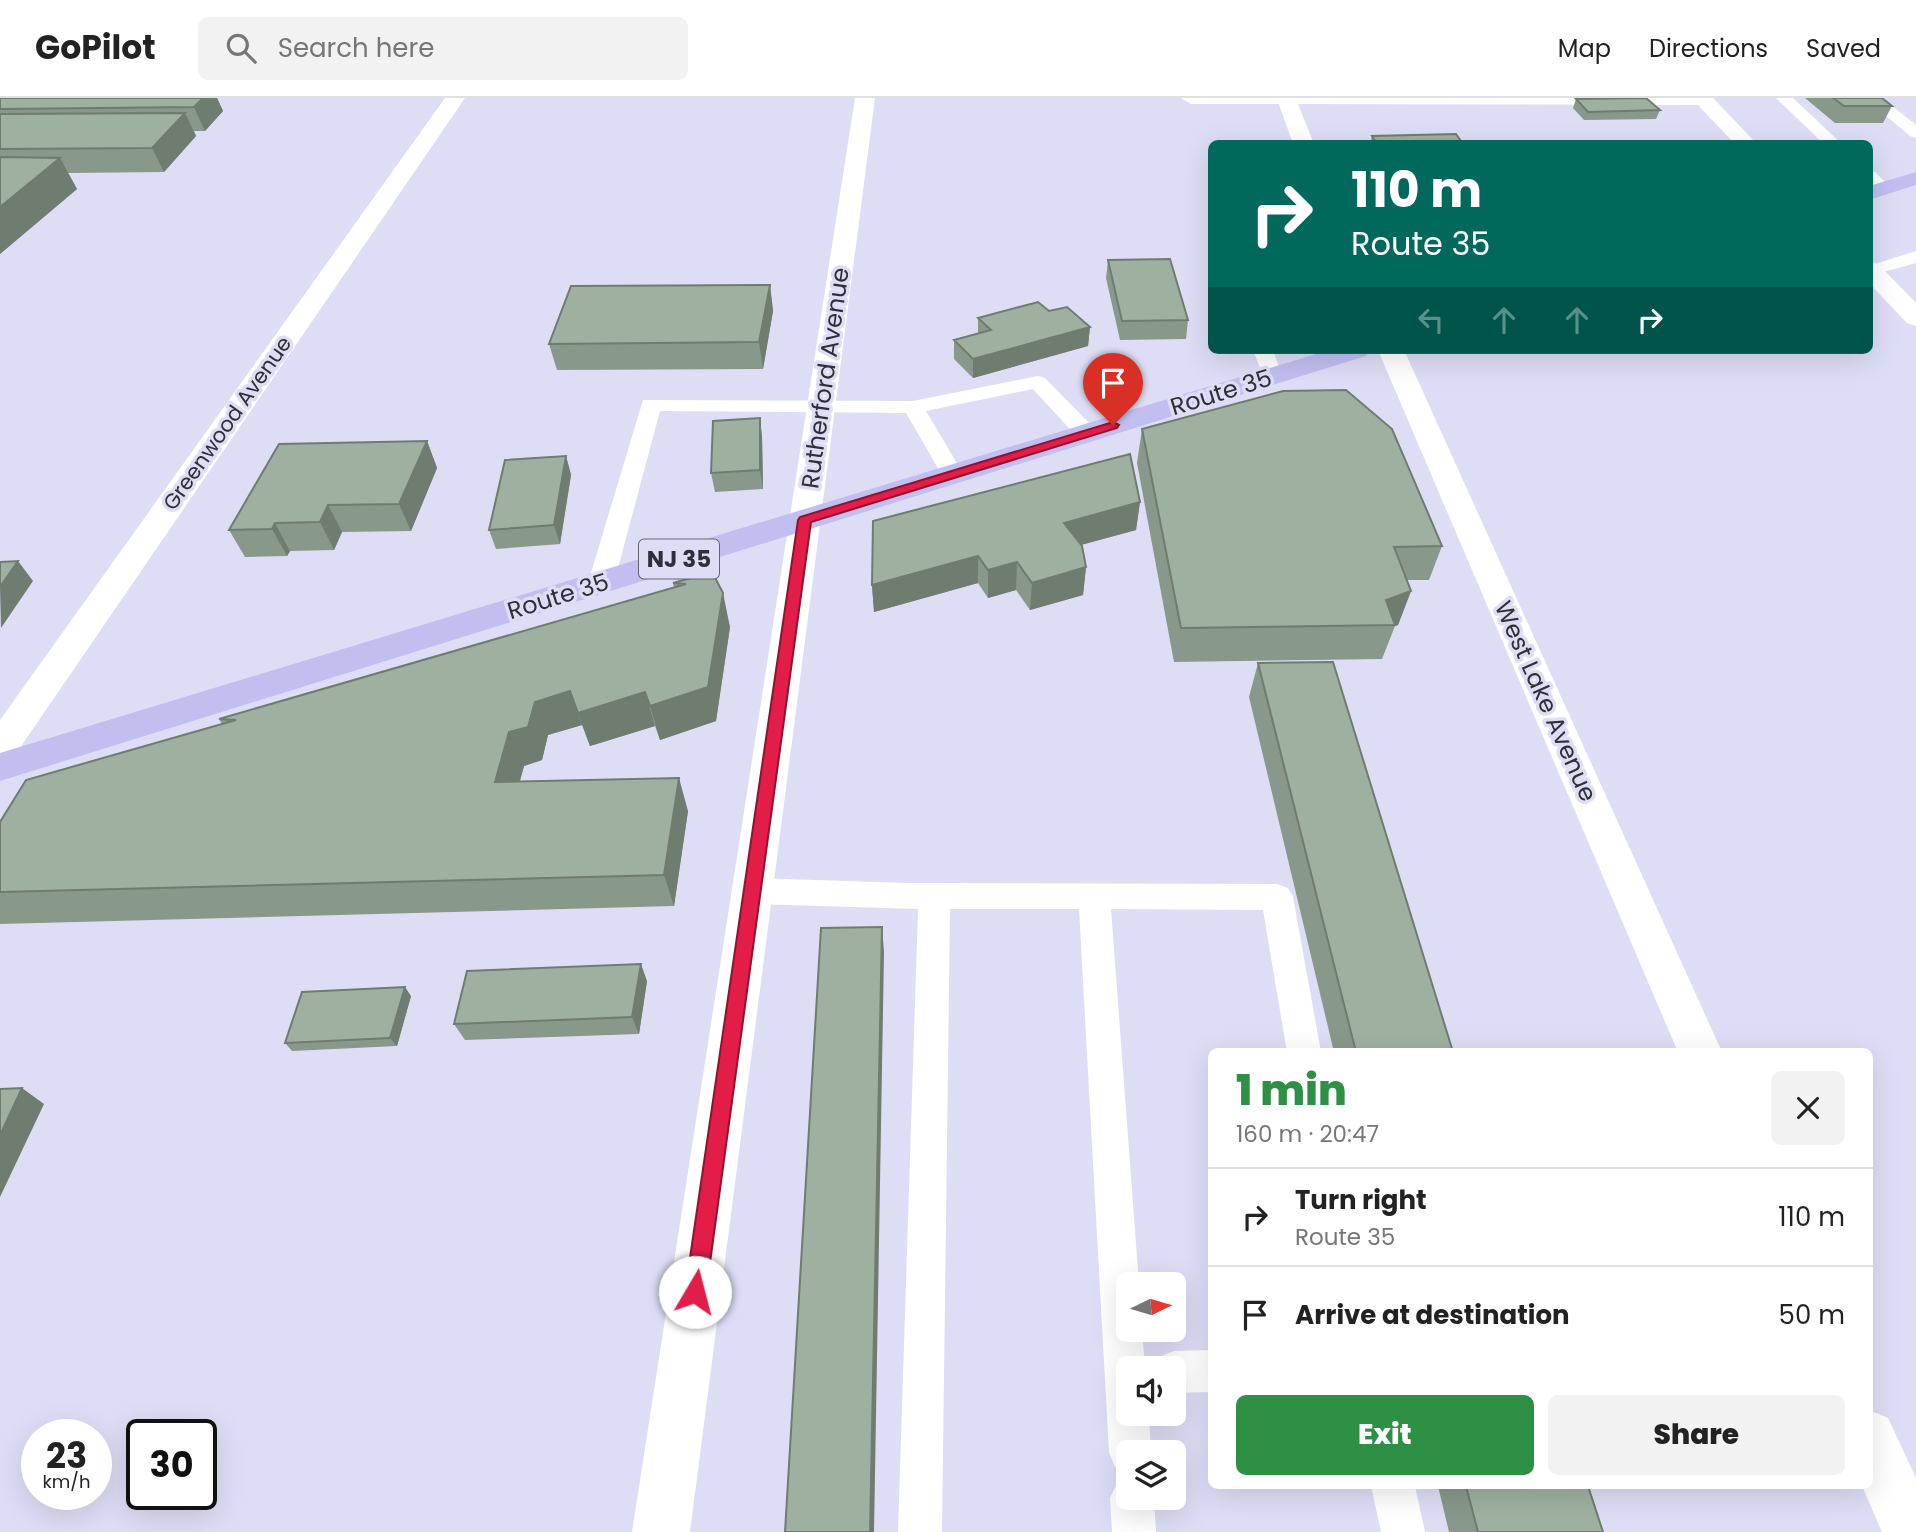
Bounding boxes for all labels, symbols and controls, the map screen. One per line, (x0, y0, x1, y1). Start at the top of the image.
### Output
search box (198, 17, 688, 80)
text: GoPilot (35, 24, 156, 71)
icon: search (222, 29, 260, 67)
text: Search here (278, 30, 434, 66)
text: Map (1558, 32, 1611, 65)
text: Directions (1649, 32, 1768, 65)
text: Saved (1806, 32, 1881, 65)
text: 110 m (1351, 156, 1482, 224)
icon: right (1236, 168, 1327, 259)
text: Route 35 (1351, 221, 1490, 266)
street label: Rutherford Avenue (793, 265, 857, 491)
icon: left (1412, 301, 1450, 339)
icon: ahead (1485, 301, 1523, 339)
icon: ahead (1558, 301, 1596, 339)
icon: right (1631, 301, 1669, 339)
street label: Greenwood Avenue (156, 330, 298, 516)
pin (1083, 353, 1143, 425)
street label: Route 35 (1166, 361, 1276, 423)
icon: arrive (1094, 364, 1132, 402)
road number: NJ 35 (639, 540, 719, 579)
street label: Route 35 (503, 565, 613, 627)
street label: West Lake Avenue (1487, 595, 1605, 807)
text: 1 min (1236, 1061, 1347, 1120)
button: close (1771, 1071, 1845, 1145)
text: 160 m · 20:47 (1236, 1118, 1379, 1150)
text: Turn right (1295, 1182, 1427, 1218)
icon: right (1236, 1198, 1274, 1236)
text: 110 m (1778, 1199, 1845, 1235)
text: Route 35 (1295, 1221, 1395, 1253)
position arrow (658, 1255, 732, 1329)
north arrow (1116, 1272, 1186, 1342)
map controls (1116, 1272, 1186, 1510)
icon: arrive (1236, 1296, 1274, 1334)
text: Arrive at destination (1295, 1297, 1570, 1333)
text: 50 m (1779, 1297, 1845, 1333)
button: sound (1116, 1356, 1186, 1426)
button: Exit (1236, 1395, 1534, 1475)
button: Share (1548, 1395, 1845, 1475)
speed limit sign: 30 (126, 1419, 217, 1510)
text: 23 (46, 1431, 87, 1480)
button: layers (1116, 1440, 1186, 1510)
text: km/h (43, 1469, 90, 1494)

